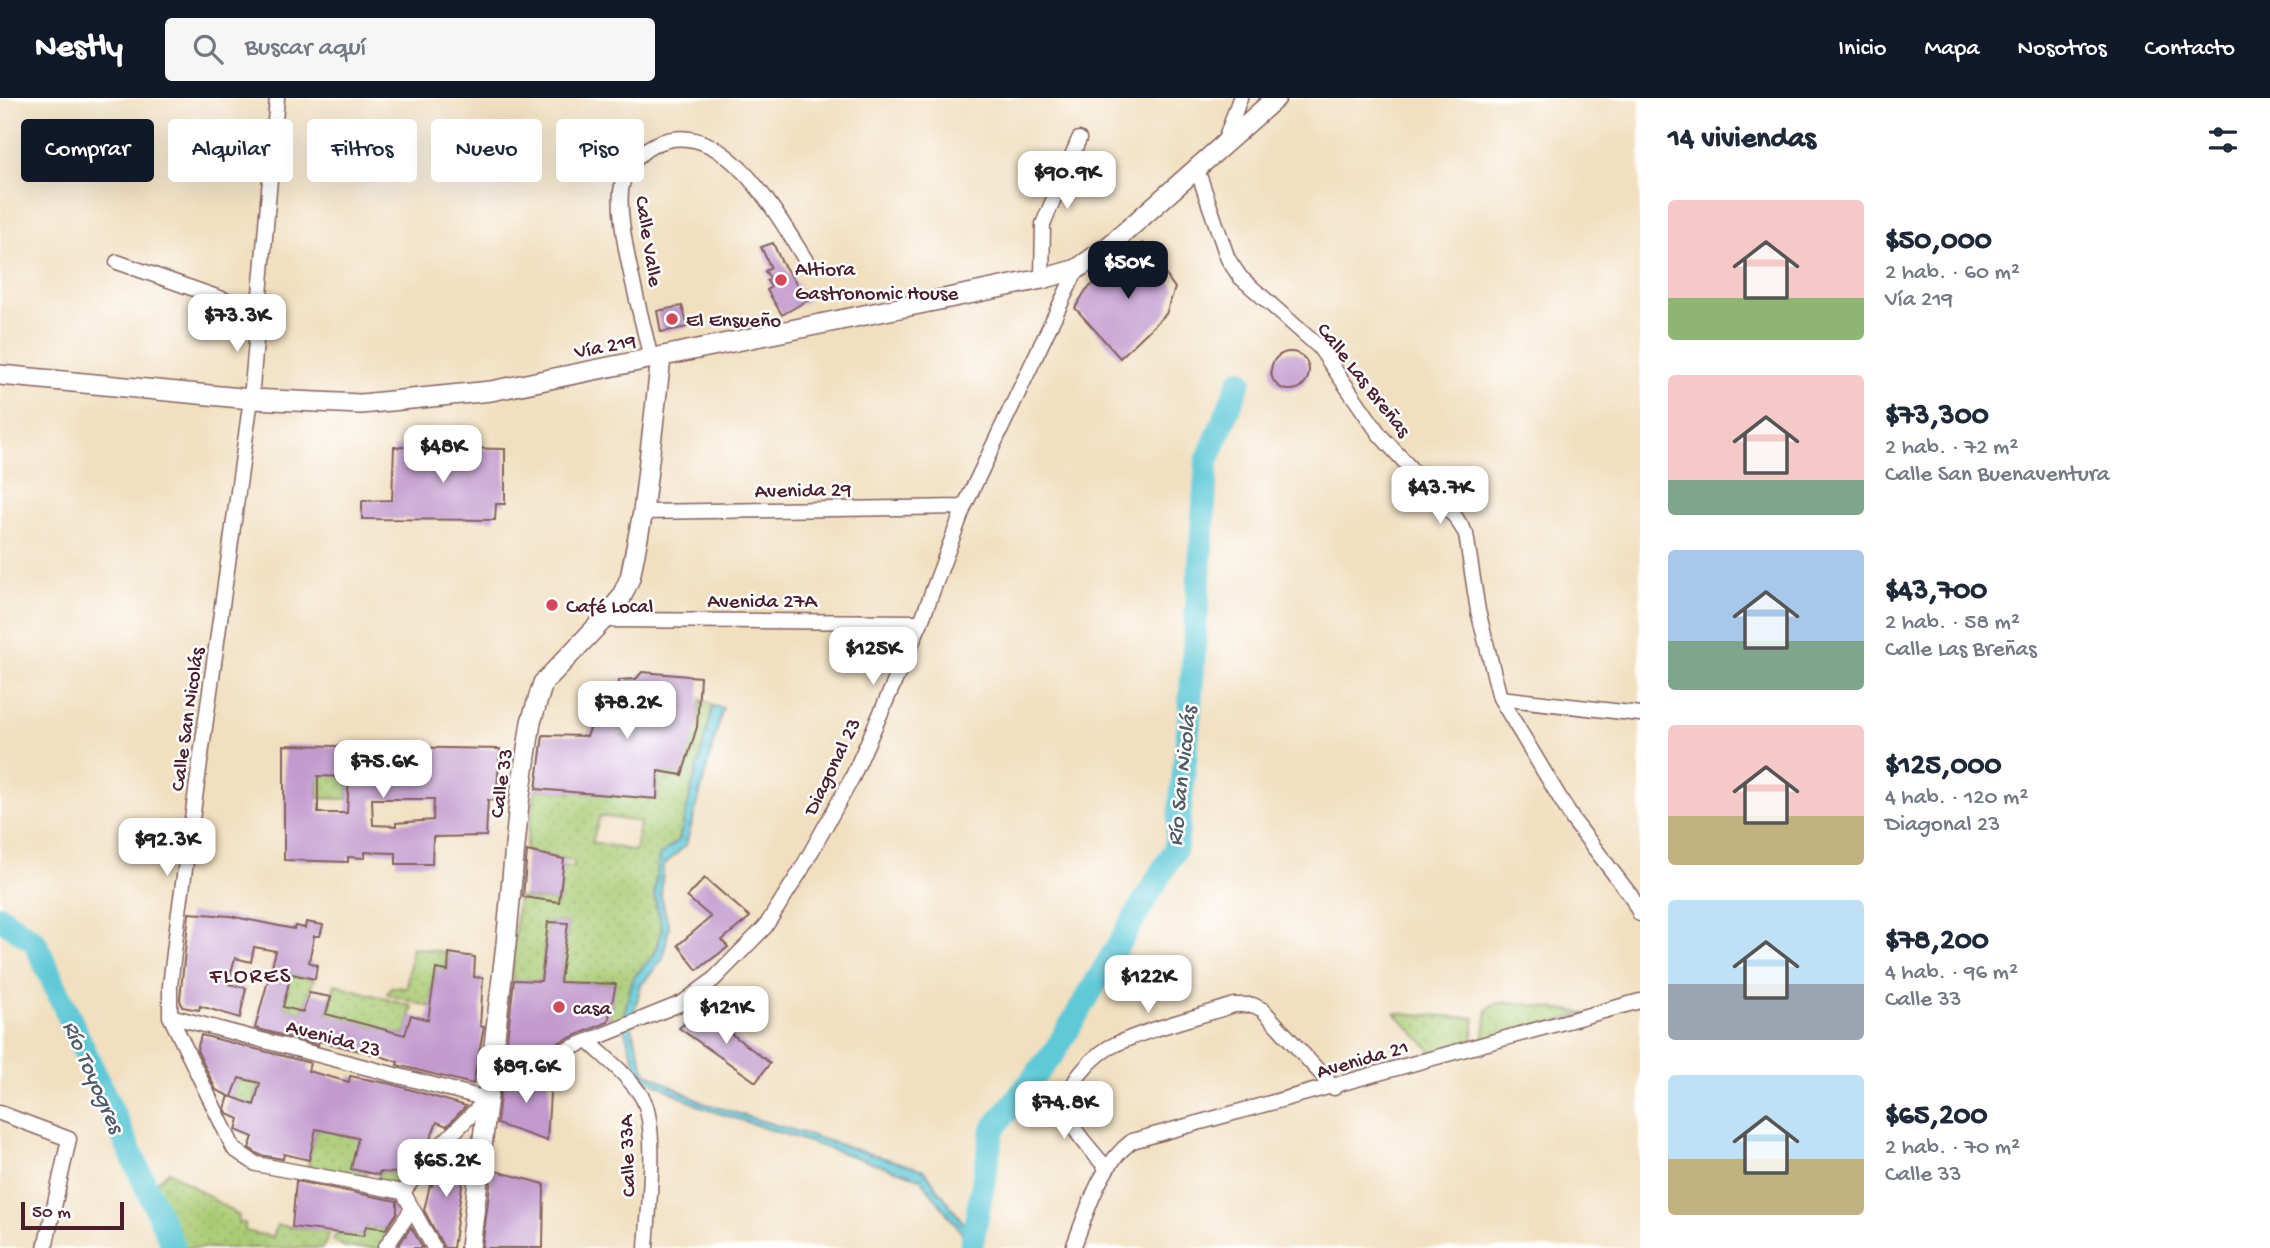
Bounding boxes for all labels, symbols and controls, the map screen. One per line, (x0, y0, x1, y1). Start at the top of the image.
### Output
search box (165, 18, 655, 81)
text: Nestly (35, 30, 123, 68)
icon: search (189, 30, 227, 68)
text: Buscar aquí (245, 34, 366, 65)
text: Inicio (1838, 35, 1886, 64)
text: Mapa (1924, 35, 1980, 64)
text: Nosotros (2018, 35, 2107, 64)
text: Contacto (2145, 35, 2235, 64)
chip: Comprar (21, 119, 154, 182)
chip: Alquilar (168, 119, 293, 182)
chip: Filtros (307, 119, 417, 182)
chip: Nuevo (431, 119, 542, 182)
chip: Piso (556, 119, 644, 182)
icon: filters (2204, 121, 2242, 159)
text: 14 viviendas (1668, 123, 1816, 158)
pin: $90.9K (1010, 152, 1124, 211)
text: $90.9K (1034, 160, 1100, 187)
street label: Calle Valle (627, 194, 666, 290)
text: $50,000 (1885, 225, 1992, 260)
icon: home (1724, 228, 1808, 312)
pin: $50K (1087, 242, 1169, 301)
text: $50K (1104, 250, 1152, 277)
place label: Altiora Gastronomic House (795, 259, 959, 308)
text: 2 hab. · 60 m² (1885, 260, 2020, 287)
marker: Altiora Gastronomic House (773, 272, 789, 288)
text: Vía 219 (1885, 287, 1953, 314)
pin: $73.3K (180, 294, 294, 354)
text: $73.3K (204, 303, 270, 330)
place label: El Ensueño (686, 310, 781, 335)
marker: El Ensueño (664, 311, 680, 327)
street label: Calle Las Breñas (1310, 319, 1416, 444)
street label: Vía 219 (572, 330, 639, 367)
text: $73,300 (1885, 400, 1989, 435)
icon: home (1724, 403, 1808, 487)
pin: $48K (402, 426, 484, 485)
text: $48K (420, 434, 466, 461)
text: 2 hab. · 72 m² (1885, 435, 2018, 462)
text: Calle San Buenaventura (1885, 462, 2110, 489)
pin: $43.7K (1383, 466, 1497, 526)
text: $43.7K (1407, 475, 1473, 502)
street label: Avenida 29 (754, 479, 852, 506)
text: $43,700 (1885, 575, 1987, 610)
icon: home (1724, 578, 1808, 662)
street label: Avenida 27A (707, 591, 818, 616)
place label: Café Local (566, 596, 653, 621)
marker: Café Local (544, 597, 560, 613)
text: 2 hab. · 58 m² (1885, 610, 2020, 637)
pin: $125K (824, 628, 922, 687)
text: $125K (845, 636, 901, 663)
text: Calle Las Breñas (1885, 637, 2037, 664)
street label: Calle San Nicolás (167, 645, 212, 793)
pin: $78.2K (570, 682, 684, 741)
text: $78.2K (594, 690, 660, 717)
water label: Río San Nicolás (1163, 703, 1205, 848)
street label: Diagonal 23 (799, 715, 868, 822)
pin: $75.6K (326, 740, 440, 800)
street label: Calle 33 (486, 747, 521, 820)
text: $75.6K (350, 749, 416, 776)
text: $125,000 (1885, 750, 2002, 785)
icon: home (1724, 753, 1808, 837)
text: 4 hab. · 120 m² (1885, 785, 2028, 812)
text: Diagonal 23 (1885, 812, 2000, 839)
pin: $92.3K (110, 818, 224, 878)
text: $92.3K (135, 827, 199, 854)
text: $78,200 (1885, 925, 1989, 960)
icon: home (1724, 928, 1808, 1012)
pin: $122K (1099, 956, 1197, 1015)
text: 4 hab. · 96 m² (1885, 960, 2018, 987)
district label: FLORES (208, 964, 293, 991)
text: $122K (1121, 964, 1175, 991)
pin: $121K (677, 986, 775, 1046)
text: Calle 33 (1885, 987, 1962, 1014)
text: $121K (700, 995, 752, 1022)
place label: casa (573, 998, 613, 1023)
marker: casa (551, 999, 567, 1015)
street label: Avenida 23 (283, 1016, 383, 1065)
water label: Río Toyogres (55, 1017, 130, 1140)
street label: Avenida 21 (1314, 1036, 1412, 1086)
pin: $89.6K (469, 1046, 583, 1105)
text: $89.6K (493, 1054, 559, 1081)
pin: $74.8K (1007, 1082, 1121, 1141)
text: $74.8K (1031, 1090, 1097, 1117)
text: $65,200 (1885, 1100, 1988, 1135)
icon: home (1724, 1103, 1808, 1187)
street label: Calle 33A (616, 1113, 643, 1197)
text: 2 hab. · 70 m² (1885, 1135, 2020, 1162)
pin: $65.2K (389, 1140, 503, 1199)
text: $65.2K (413, 1148, 479, 1175)
text: Calle 33 (1885, 1162, 1962, 1189)
scale bar (21, 1199, 124, 1231)
text: 50 m (32, 1202, 71, 1225)

